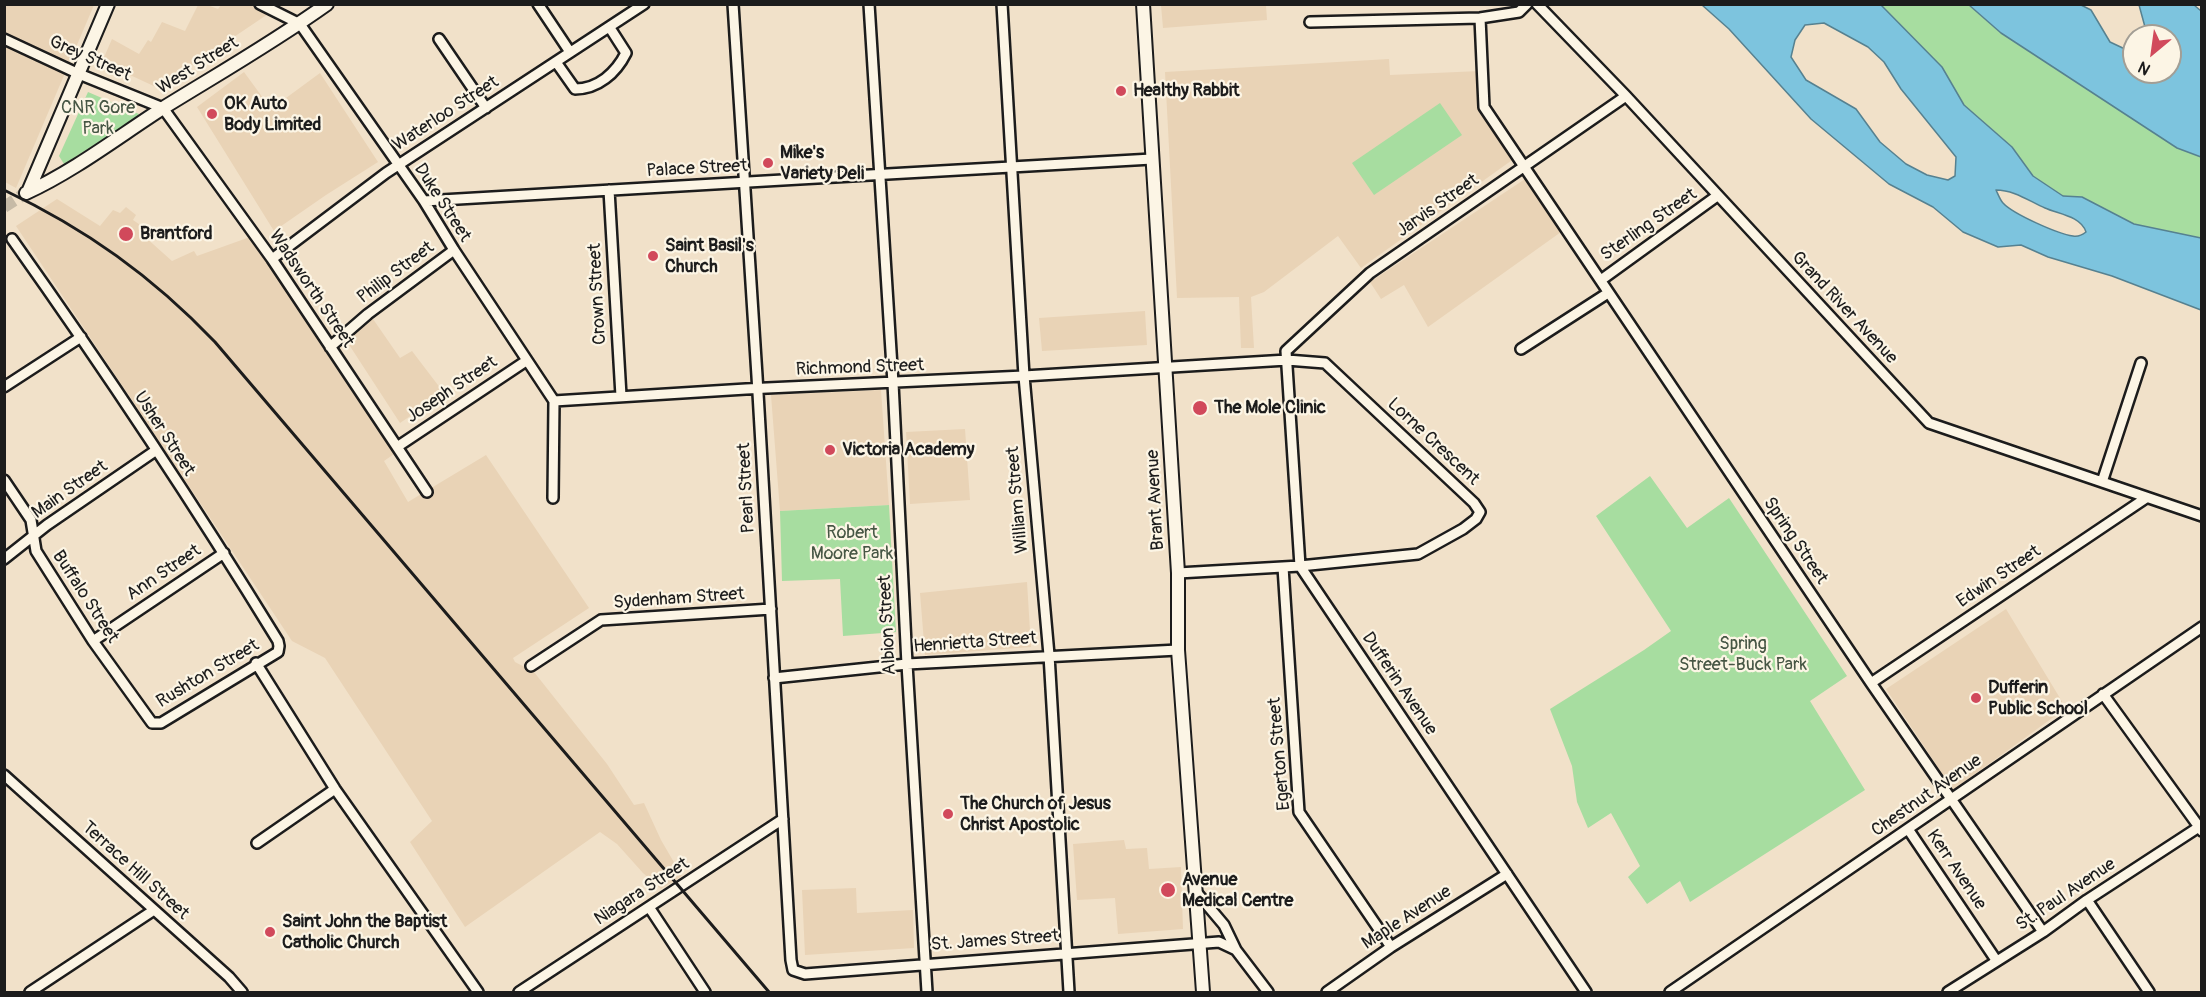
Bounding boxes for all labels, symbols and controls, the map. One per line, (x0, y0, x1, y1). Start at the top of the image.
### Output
north arrow (2122, 24, 2182, 84)
street label: Grey Street (46, 31, 134, 87)
street label: West Street (153, 32, 243, 100)
text: N (2135, 57, 2154, 79)
street label: Waterloo Street (389, 72, 503, 156)
place label: Healthy Rabbit (1133, 80, 1239, 102)
marker: Healthy Rabbit (1114, 84, 1128, 98)
place label: OK Auto Body Limited (224, 93, 321, 136)
park label: CNR Gore Park (61, 97, 135, 140)
marker: OK Auto Body Limited (205, 107, 219, 121)
place label: Mike's Variety Deli (780, 142, 864, 184)
street label: Palace Street (646, 156, 748, 182)
marker: Mike's Variety Deli (761, 156, 775, 170)
street label: Duke Street (409, 160, 475, 246)
street label: Jarvis Street (1393, 170, 1483, 242)
street label: Sterling Street (1597, 184, 1701, 266)
place label: Brantford (140, 223, 212, 245)
marker: Brantford (117, 225, 135, 243)
street label: Wadsworth Street (264, 226, 358, 352)
place label: Saint Basil's Church (665, 235, 754, 278)
street label: Philip Street (353, 237, 439, 309)
street label: Crown Street (585, 243, 611, 345)
street label: Grand River Avenue (1786, 247, 1902, 369)
marker: Saint Basil's Church (646, 249, 660, 263)
street label: Joseph Street (402, 352, 502, 428)
street label: Richmond Street (795, 355, 925, 381)
street label: Usher Street (129, 388, 199, 480)
street label: Lorne Crescent (1382, 394, 1484, 490)
place label: The Mole Clinic (1214, 397, 1326, 419)
marker: The Mole Clinic (1191, 399, 1209, 417)
place label: Victoria Academy (842, 439, 975, 461)
street label: Pearl Street (734, 442, 760, 534)
marker: Victoria Academy (823, 443, 837, 457)
street label: William Street (1003, 446, 1033, 554)
street label: Brant Avenue (1143, 449, 1169, 551)
street label: Main Street (28, 456, 112, 524)
street label: Spring Street (1758, 493, 1832, 589)
park label: Robert Moore Park (811, 522, 893, 564)
street label: Ann Street (123, 540, 205, 606)
street label: Edwin Street (1953, 541, 2045, 613)
street label: Buffalo Street (47, 547, 123, 647)
street label: Albion Street (875, 574, 901, 676)
street label: Sydenham Street (613, 584, 745, 614)
street label: Henrietta Street (913, 628, 1037, 658)
street label: Dufferin Avenue (1357, 628, 1441, 740)
park label: Spring Street-Buck Park (1679, 633, 1807, 676)
street label: Rushton Street (153, 635, 263, 713)
place label: Dufferin Public School (1988, 677, 2088, 720)
marker: Dufferin Public School (1969, 691, 1983, 705)
street label: Egerton Street (1264, 697, 1296, 811)
street label: Chestnut Avenue (1868, 750, 1986, 842)
place label: The Church of Jesus Christ Apostolic (960, 793, 1111, 836)
marker: The Church of Jesus Christ Apostolic (941, 807, 955, 821)
street label: Terrace Hill Street (77, 817, 193, 925)
street label: Kerr Avenue (1921, 826, 1991, 914)
street label: Niagara Street (591, 853, 693, 931)
street label: St. Paul Avenue (2012, 854, 2120, 936)
place label: Avenue Medical Centre (1182, 869, 1293, 912)
marker: Avenue Medical Centre (1159, 881, 1177, 899)
street label: Maple Avenue (1358, 881, 1456, 955)
place label: Saint John the Baptist Catholic Church (282, 911, 447, 954)
marker: Saint John the Baptist Catholic Church (263, 925, 277, 939)
street label: St. James Street (930, 926, 1060, 956)

